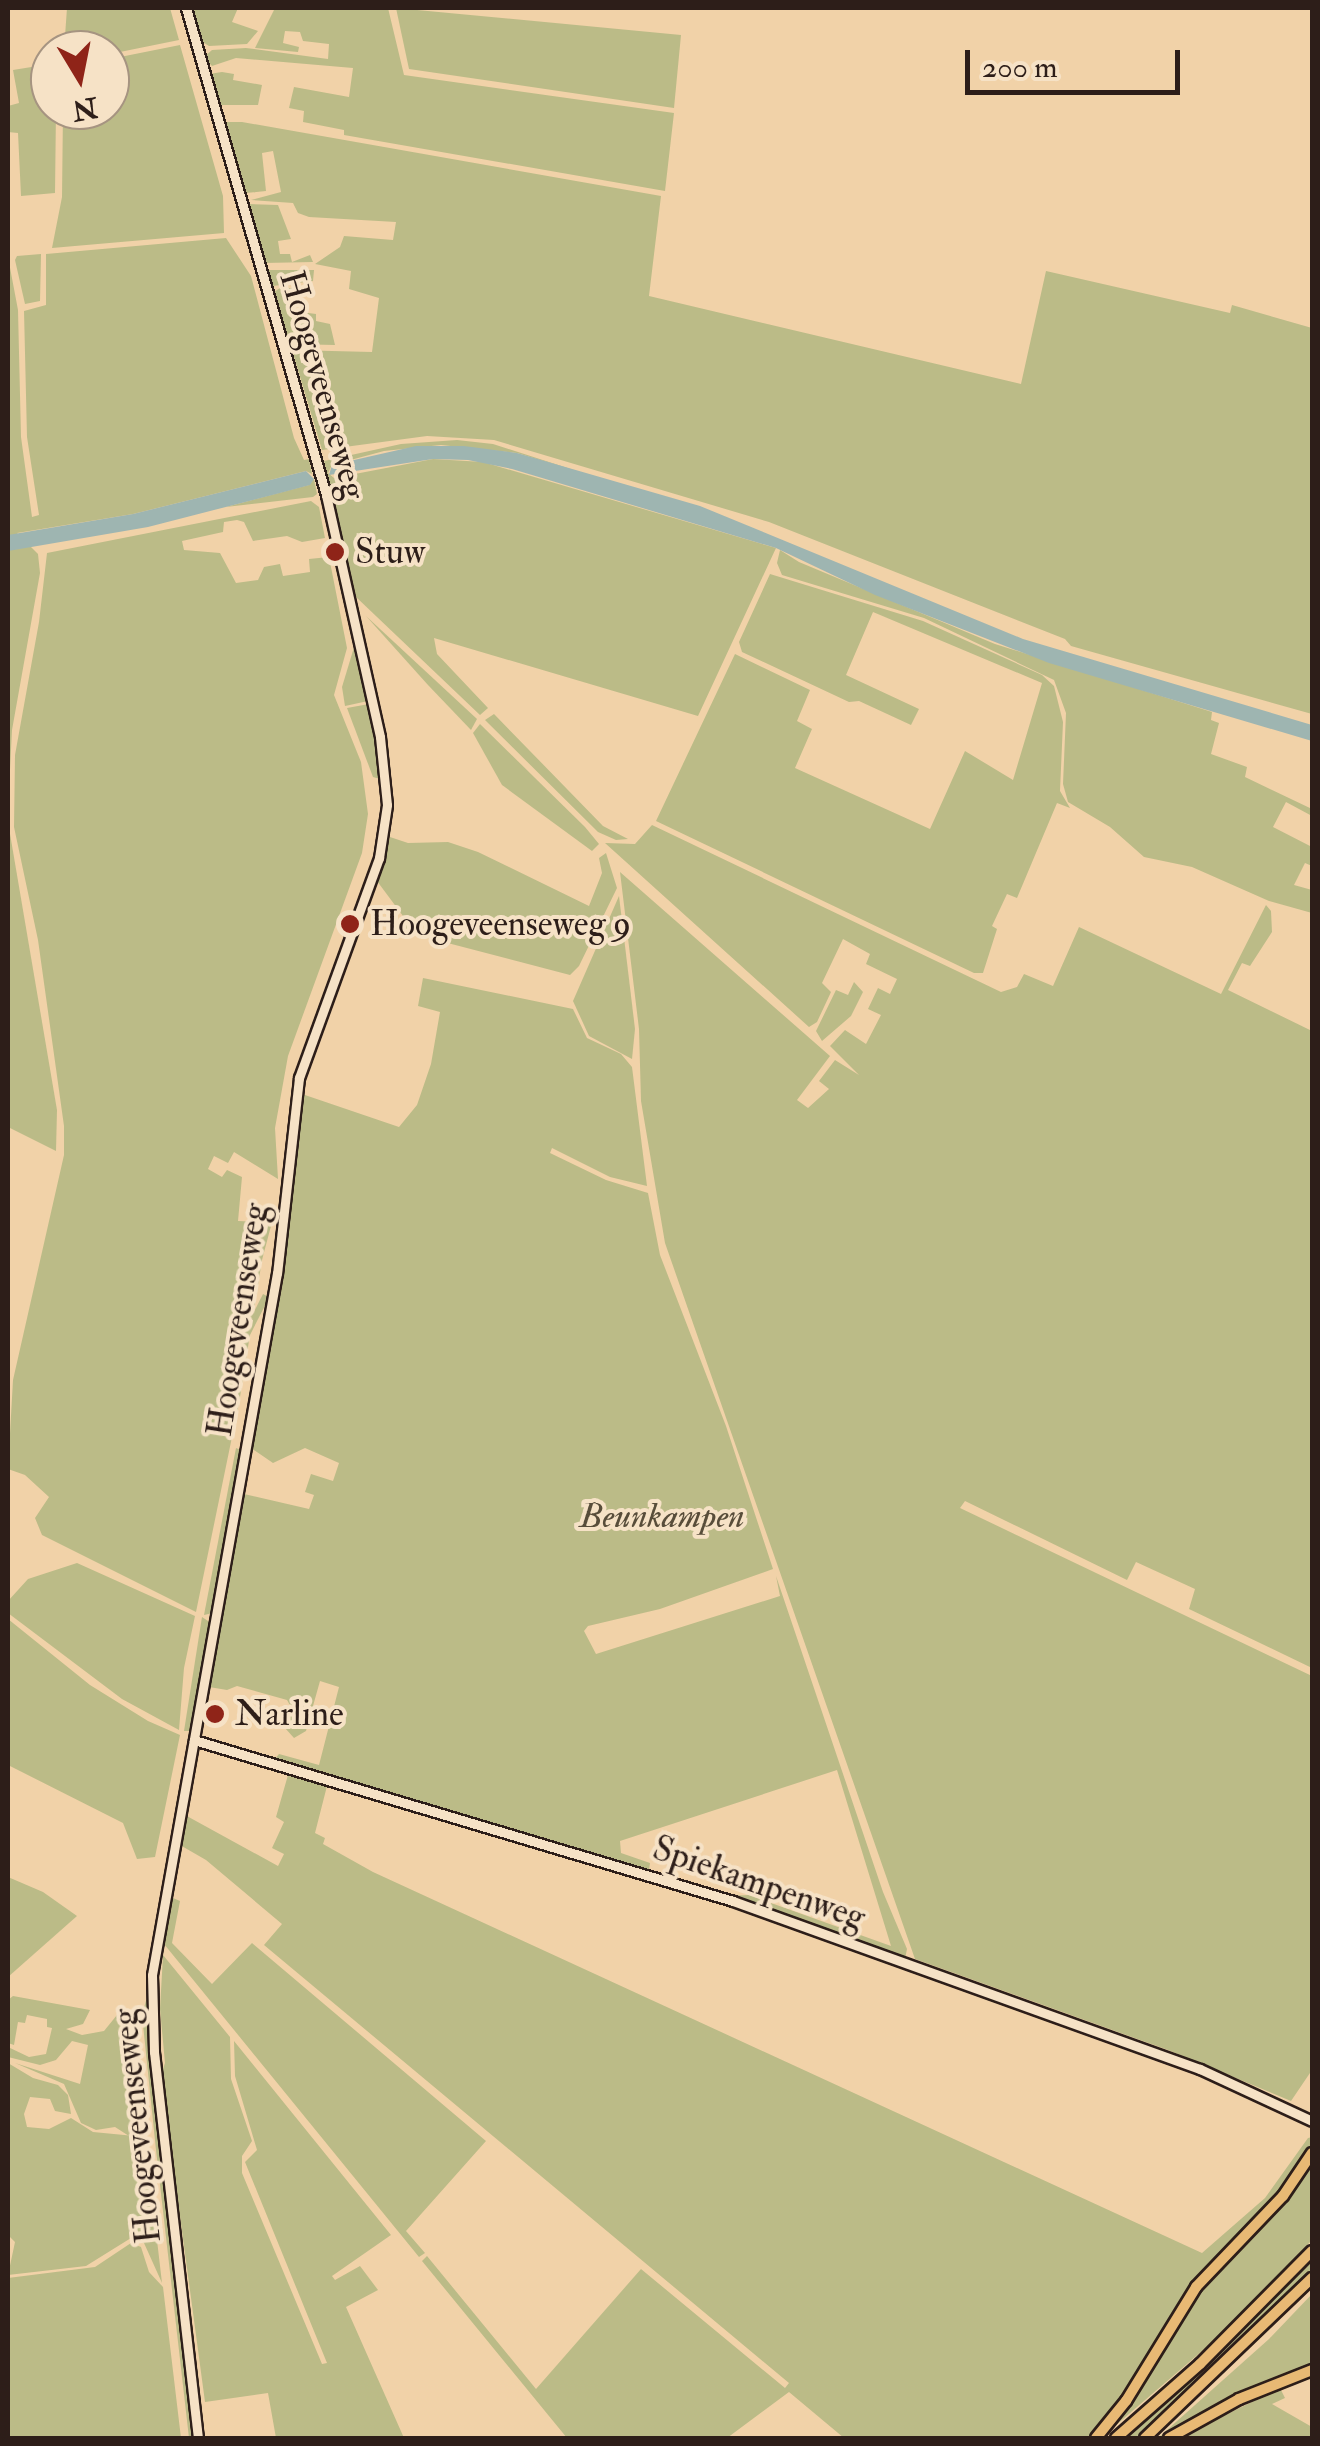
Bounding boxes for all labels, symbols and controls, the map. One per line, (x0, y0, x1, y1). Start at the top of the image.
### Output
north arrow (30, 30, 130, 130)
scale bar (970, 30, 1185, 92)
text: 200 m (982, 49, 1058, 86)
text: N (70, 89, 100, 127)
street label: Hoogeveenseweg (270, 266, 376, 504)
place label: Stuw (355, 531, 425, 573)
marker: Stuw (324, 541, 346, 563)
place label: Hoogeveenseweg 9 (370, 903, 631, 945)
marker: Hoogeveenseweg 9 (339, 913, 361, 935)
street label: Hoogeveenseweg (199, 1200, 277, 1440)
park label: Beunkampen (579, 1495, 745, 1537)
place label: Narline (235, 1693, 344, 1735)
marker: Narline (204, 1703, 226, 1725)
street label: Spiekampenweg (647, 1827, 871, 1939)
street label: Hoogeveenseweg (104, 2007, 170, 2245)

